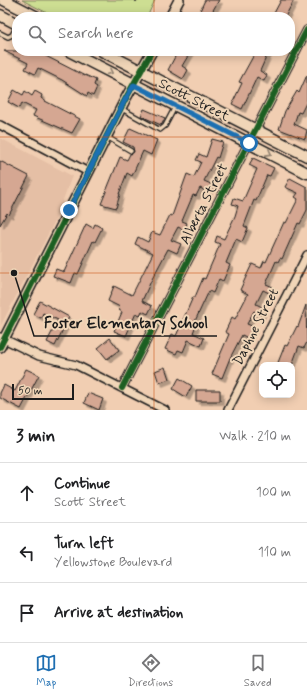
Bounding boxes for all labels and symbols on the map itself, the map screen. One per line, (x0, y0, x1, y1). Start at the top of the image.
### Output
one-way arrow (106, 68, 113, 75)
street label: Scott Street (155, 74, 233, 126)
route start (240, 134, 258, 152)
one-way arrow (265, 149, 272, 156)
street label: Alberta Street (176, 160, 232, 248)
route end (60, 201, 78, 219)
street label: Daphne Street (229, 285, 283, 369)
callout: Foster Elementary School (34, 309, 217, 336)
text: Foster Elementary School (44, 314, 208, 334)
scale bar (12, 382, 74, 401)

